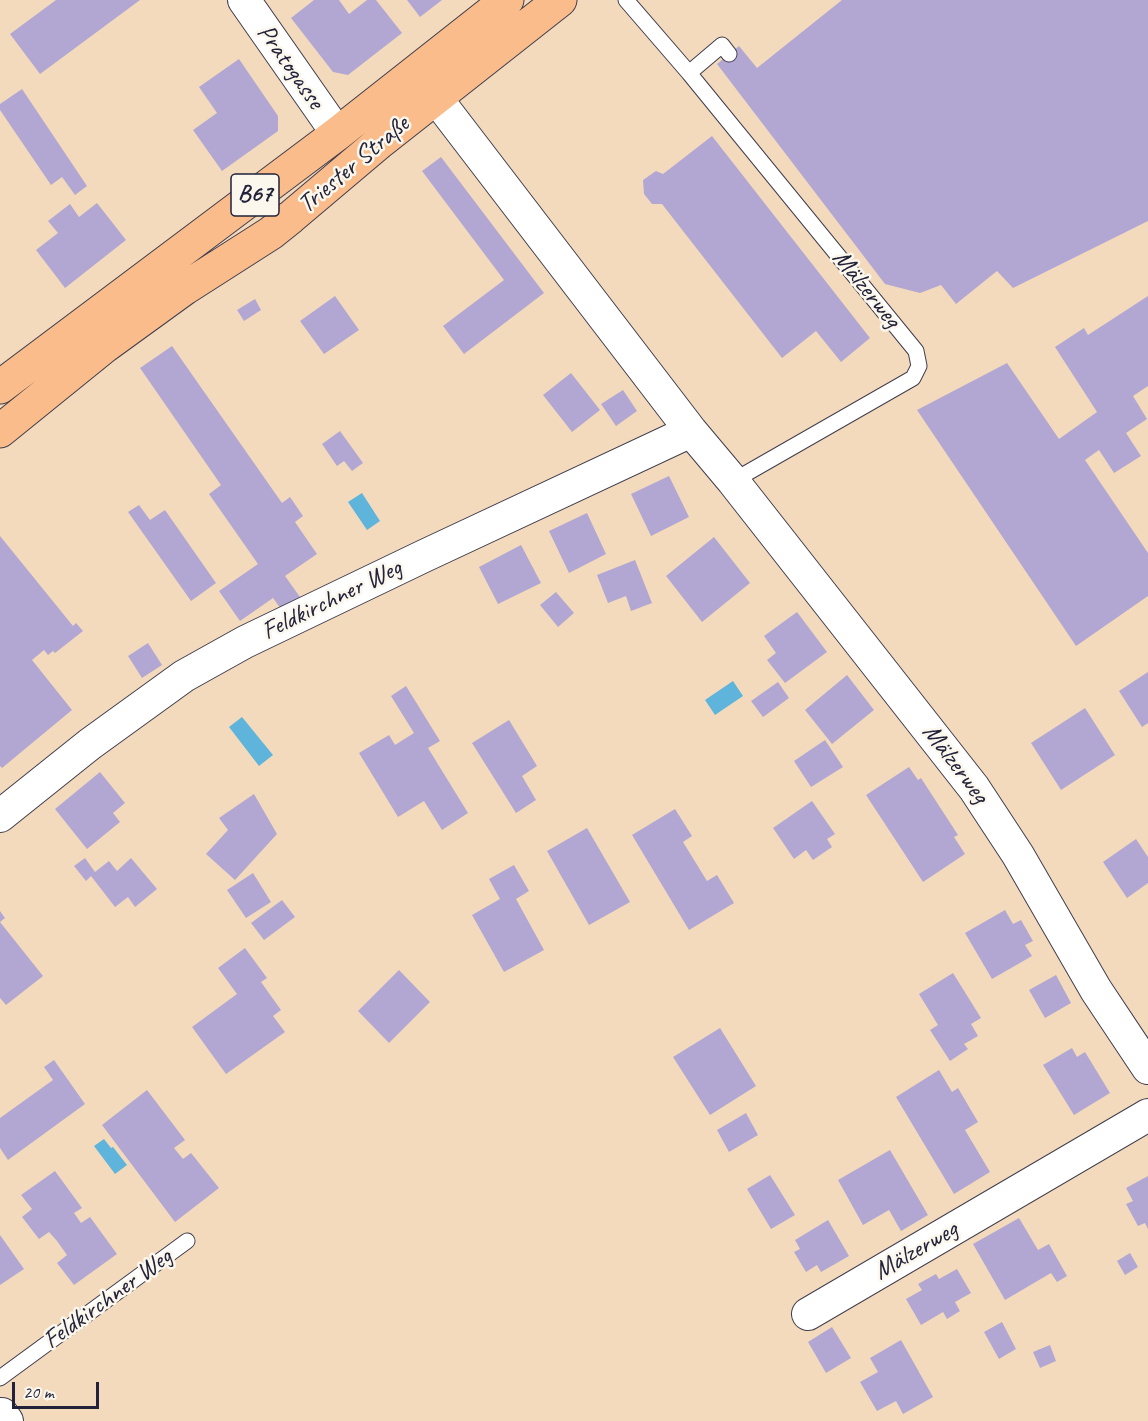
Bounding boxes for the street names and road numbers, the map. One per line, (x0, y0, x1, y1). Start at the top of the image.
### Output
street label: Pratogasse (250, 19, 330, 115)
street label: Triester Straße (292, 110, 416, 220)
road number: B67 (231, 174, 279, 216)
street label: Mälzerweg (825, 244, 907, 334)
street label: Feldkirchner Weg (257, 553, 407, 647)
street label: Mälzerweg (915, 718, 995, 810)
street label: Mälzerweg (869, 1215, 963, 1287)
street label: Feldkirchner Weg (37, 1242, 179, 1356)

